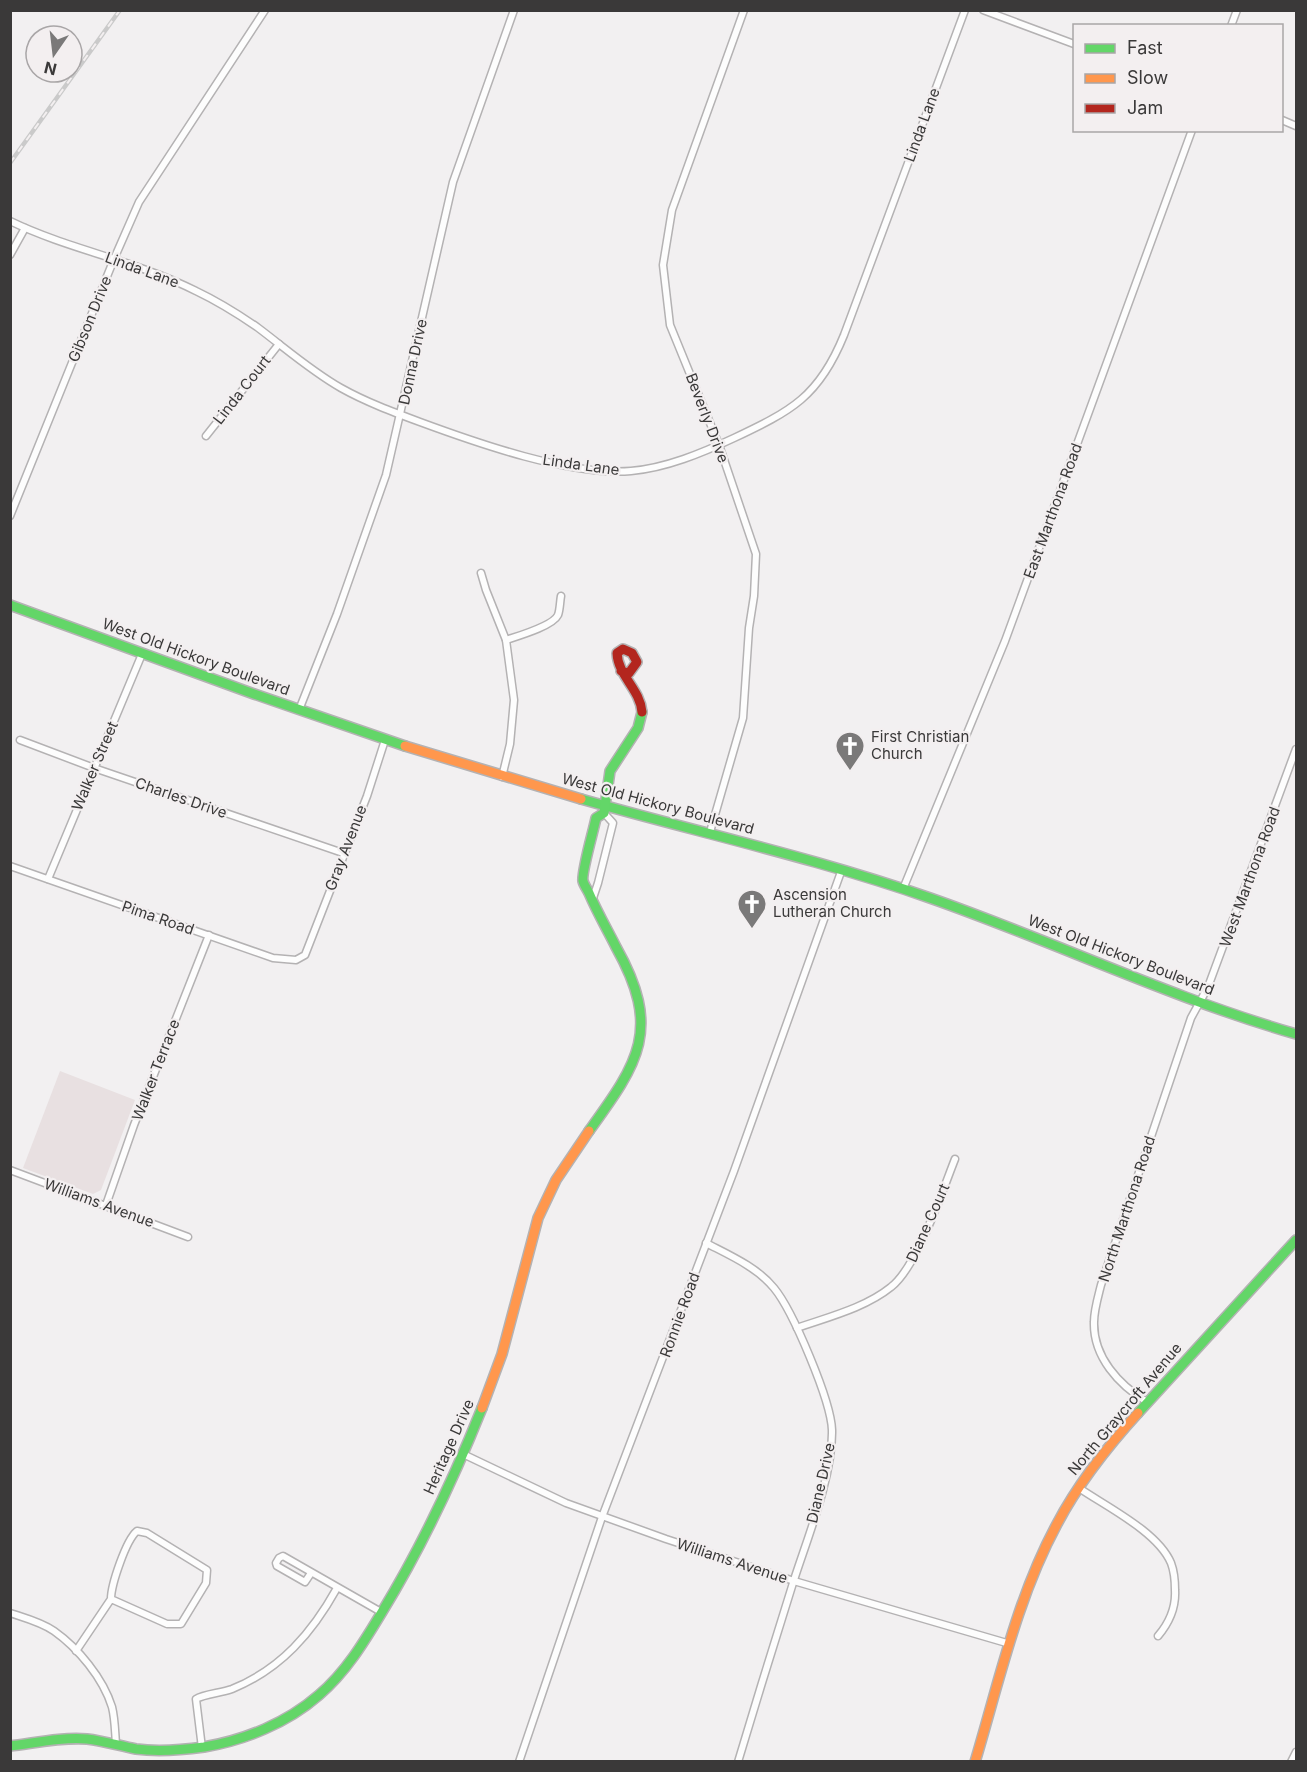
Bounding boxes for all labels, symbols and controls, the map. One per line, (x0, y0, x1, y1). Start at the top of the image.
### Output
north arrow (24, 24, 84, 84)
legend (1073, 24, 1283, 132)
text: Fast (1127, 37, 1163, 58)
text: N (42, 57, 59, 80)
text: Slow (1127, 67, 1168, 88)
street label: Linda Lane (899, 85, 944, 164)
text: Jam (1127, 97, 1163, 118)
street label: Linda Lane (103, 247, 182, 292)
street label: Gibson Drive (64, 273, 115, 365)
street label: Donna Drive (394, 317, 431, 407)
street label: Linda Court (209, 351, 275, 428)
street label: Beverly Drive (682, 370, 733, 465)
street label: East Marthona Road (1019, 440, 1086, 581)
street label: Linda Lane (541, 450, 621, 479)
street label: West Old Hickory Boulevard (100, 614, 293, 699)
street label: Walker Street (67, 718, 122, 813)
place label: First Christian Church (871, 727, 969, 763)
church icon: First Christian Church (834, 730, 866, 772)
street label: West Old Hickory Boulevard (560, 769, 756, 838)
street label: Charles Drive (133, 773, 230, 822)
street label: Gray Avenue (320, 802, 371, 893)
street label: West Marthona Road (1215, 804, 1284, 950)
place label: Ascension Lutheran Church (773, 885, 892, 921)
church icon: Ascension Lutheran Church (736, 888, 768, 930)
street label: Pima Road (120, 896, 197, 939)
street label: West Old Hickory Boulevard (1025, 910, 1217, 999)
street label: Walker Terrace (127, 1016, 184, 1123)
street label: North Marthona Road (1094, 1133, 1159, 1284)
street label: Williams Avenue (42, 1174, 157, 1231)
street label: Diane Court (902, 1180, 953, 1265)
street label: Ronnie Road (655, 1270, 704, 1360)
street label: North Graycroft Avenue (1064, 1339, 1186, 1479)
street label: Heritage Drive (419, 1396, 478, 1497)
street label: Diane Drive (802, 1441, 839, 1525)
street label: Williams Avenue (674, 1534, 790, 1587)

